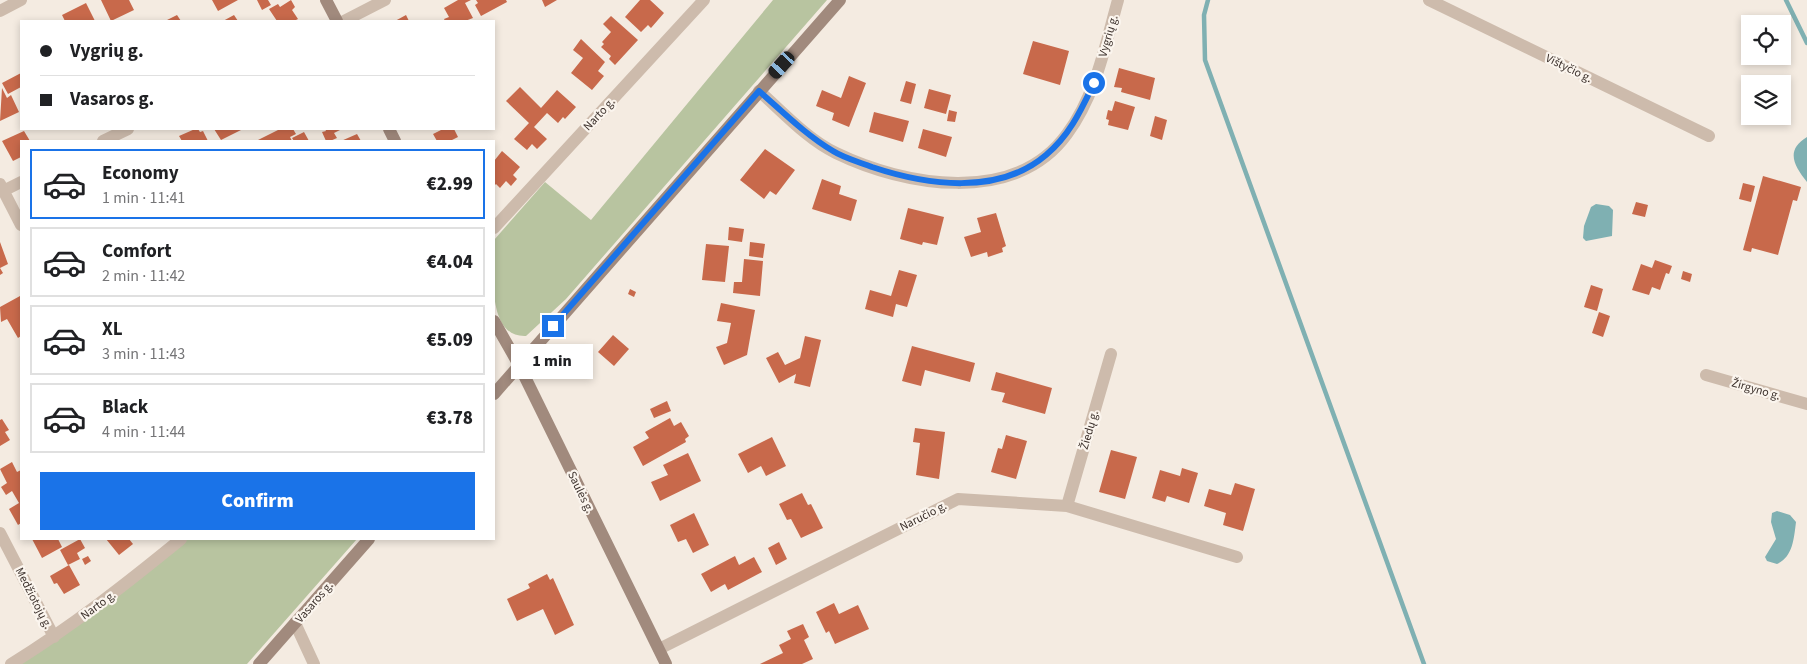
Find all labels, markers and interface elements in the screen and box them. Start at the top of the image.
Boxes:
street label: Vygrių g. [1094,13,1123,59]
map controls [1741,15,1791,125]
button: locate [1741,15,1791,65]
text: Vygrių g. [70,38,144,65]
car [766,49,797,81]
street label: Vištyčio g. [1543,50,1595,87]
route start [1083,72,1105,94]
button: layers [1741,75,1791,125]
text: Vasaros g. [70,86,154,113]
street label: Narto g. [580,94,619,135]
text: Economy [102,160,179,187]
icon: car [42,162,87,207]
text: €2.99 [427,171,473,198]
text: 1 min · 11:41 [102,187,185,209]
text: Comfort [102,238,172,265]
icon: car [42,240,87,285]
text: €4.04 [427,249,473,276]
text: 2 min · 11:42 [102,265,185,287]
route end [542,315,564,337]
text: XL [102,316,123,343]
icon: car [42,318,87,363]
text: €5.09 [427,327,473,354]
text: 3 min · 11:43 [102,343,185,365]
callout: 1 min [512,344,594,378]
text: 1 min [532,350,572,372]
street label: Žirgyno g. [1730,374,1782,405]
text: Black [102,394,148,421]
icon: car [42,396,87,441]
text: €3.78 [427,405,473,432]
street label: Žiedų g. [1076,409,1103,452]
text: 4 min · 11:44 [102,421,185,443]
street label: Saulės g. [563,469,598,516]
button: Confirm [40,472,475,530]
street label: Naručio g. [897,497,950,536]
street label: Medžiotojų g. [11,565,56,632]
street label: Vasaros g. [292,578,337,627]
street label: Narto g. [77,587,119,624]

